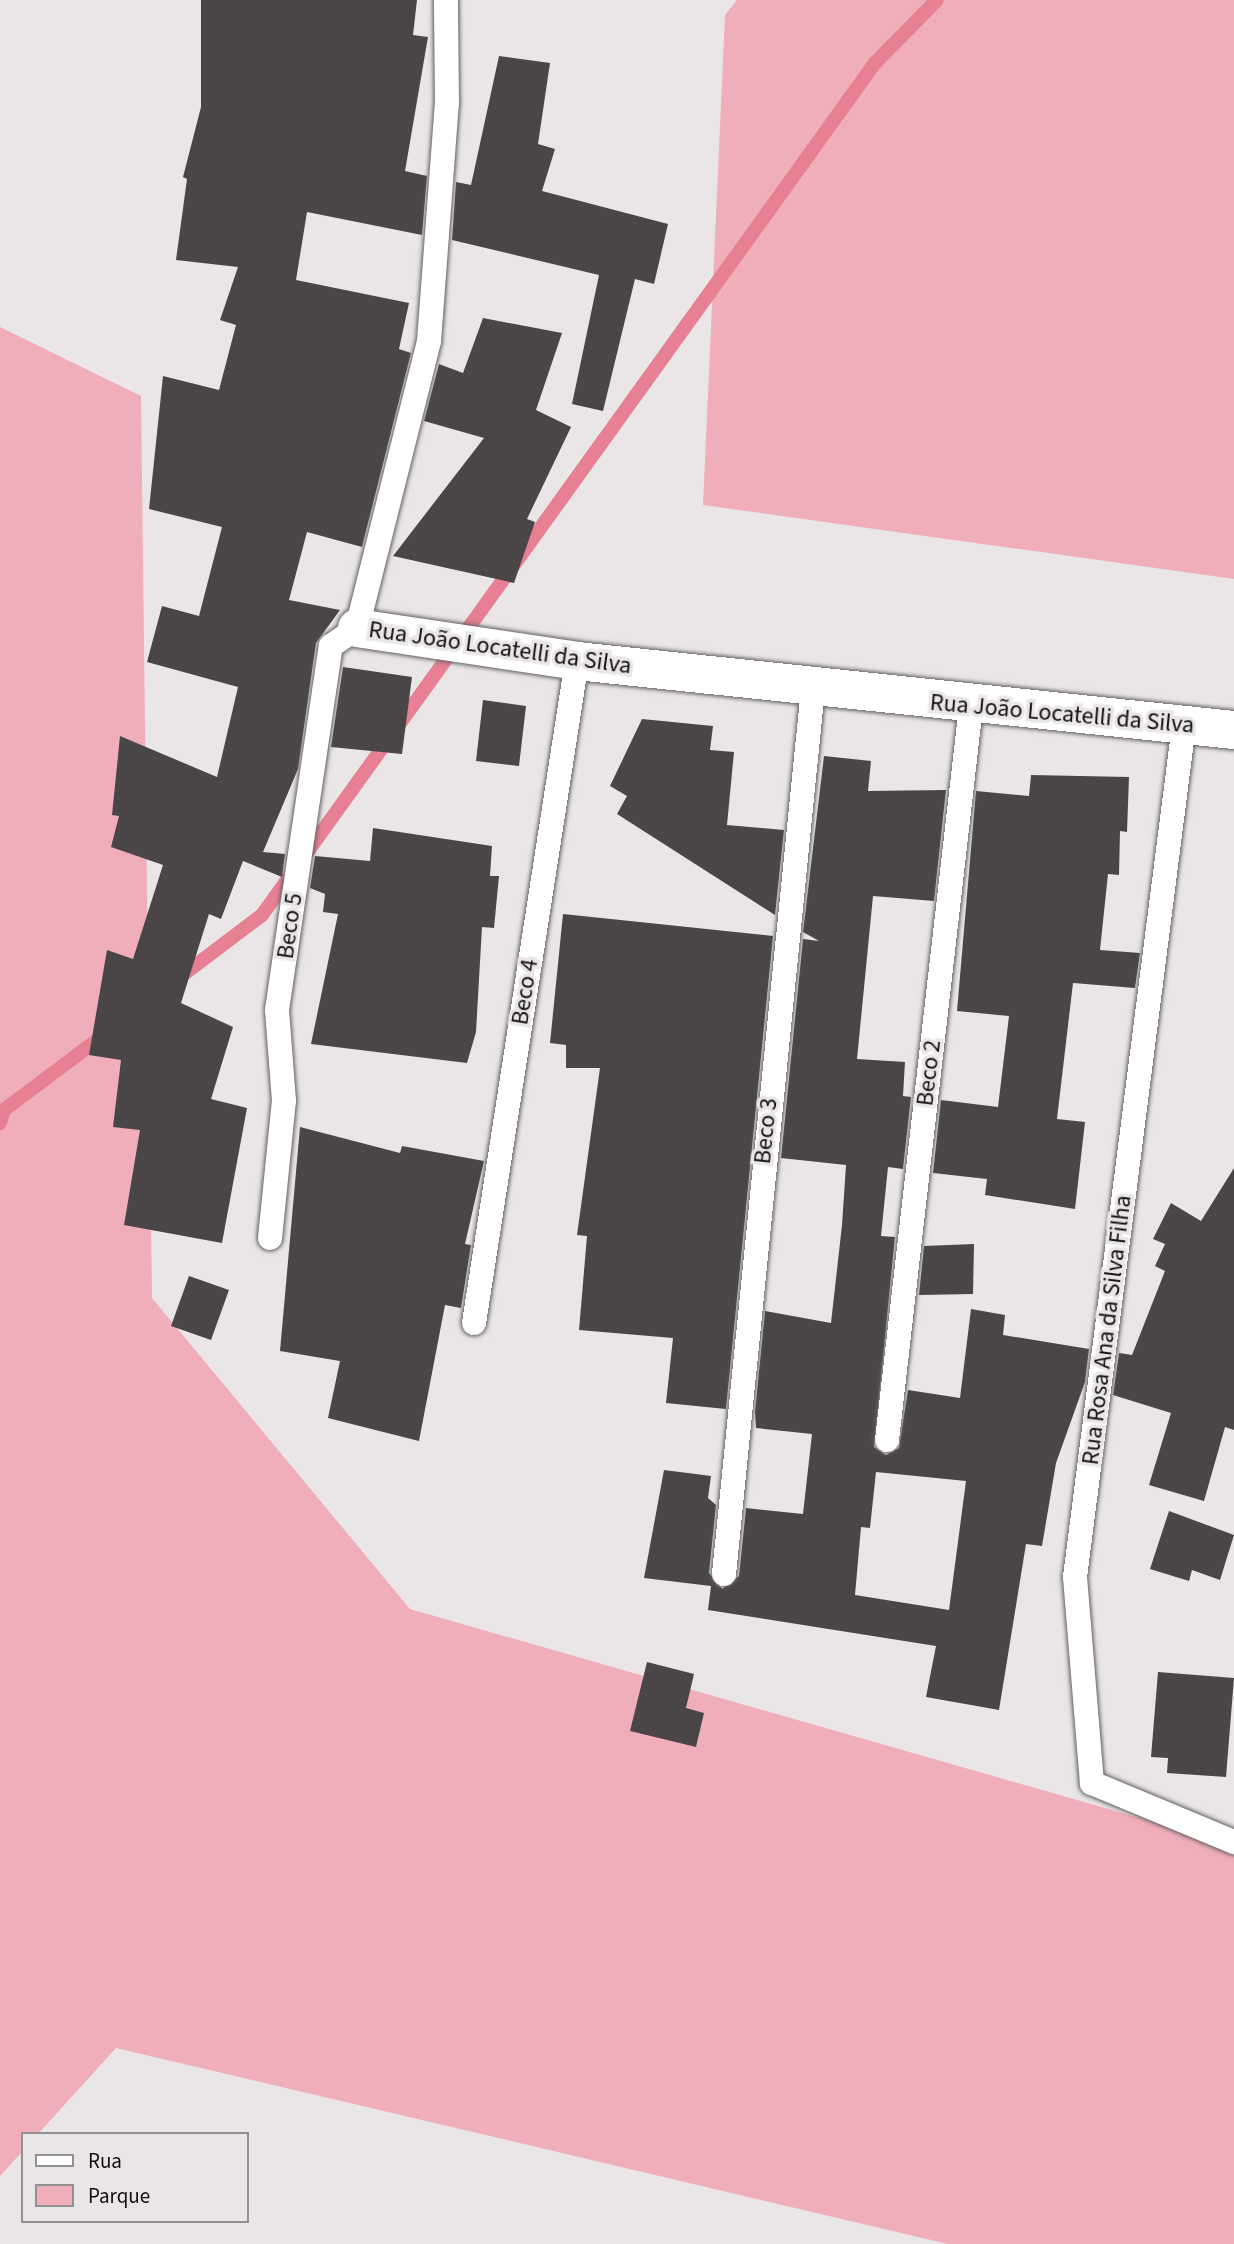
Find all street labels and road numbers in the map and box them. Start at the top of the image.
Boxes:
street label: Rua João Locatelli da Silva [367,615,633,681]
street label: Rua João Locatelli da Silva [929,688,1195,740]
street label: Beco 5 [271,891,309,961]
street label: Beco 4 [506,957,544,1027]
street label: Beco 2 [911,1038,947,1108]
street label: Beco 3 [748,1097,784,1165]
street label: Rua Rosa Ana da Silva Filha [1076,1193,1138,1467]

